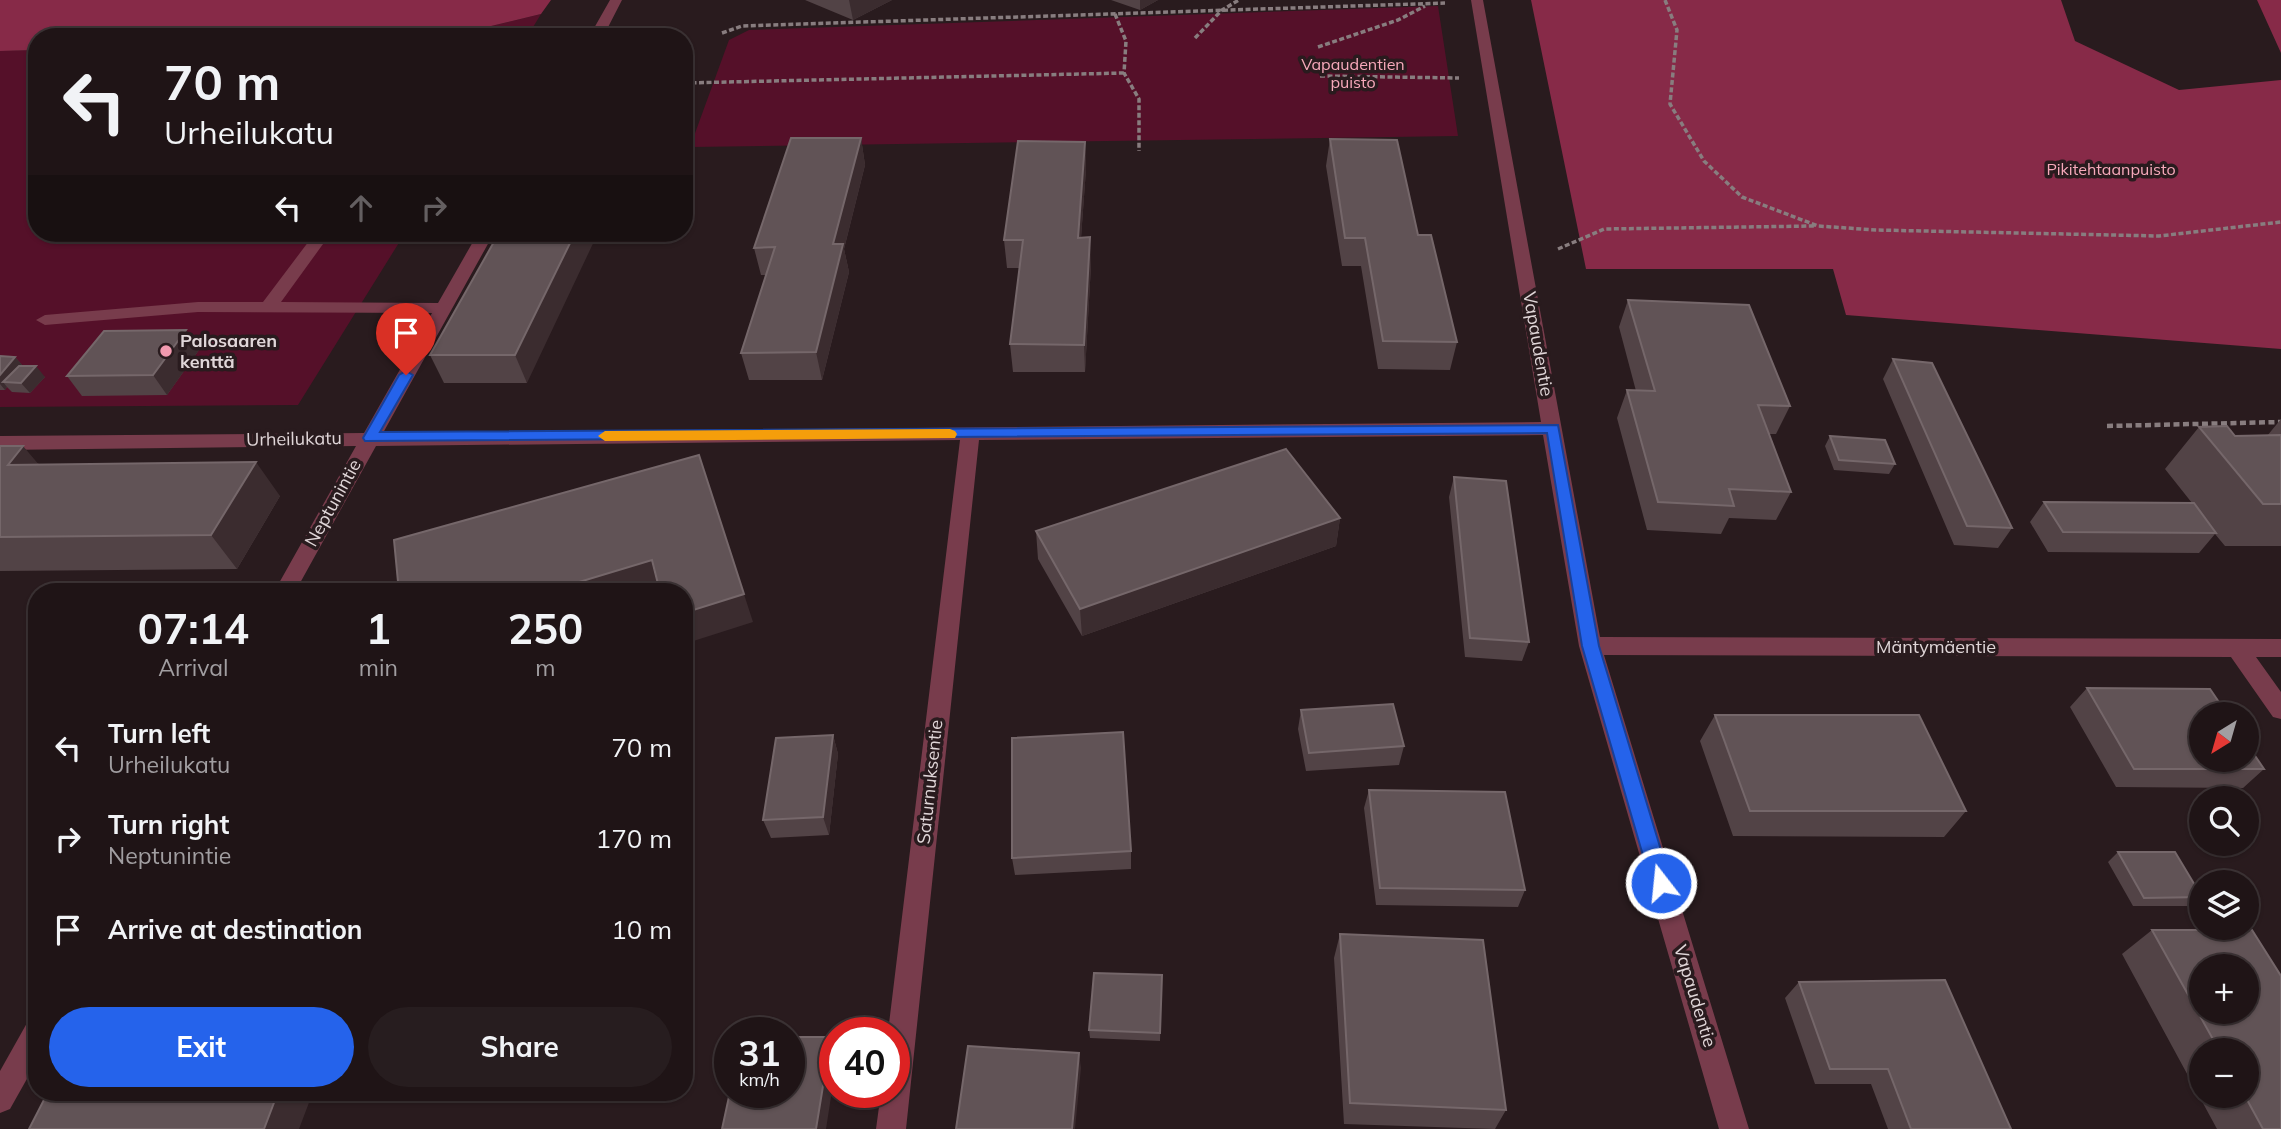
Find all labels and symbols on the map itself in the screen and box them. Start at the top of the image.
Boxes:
park label: Vapaudentien puisto [1301,54,1405,92]
park label: Pikitehtaanpuisto [2046,159,2176,179]
street label: Vapaudentie [1518,290,1559,398]
pin [376,303,436,375]
place label: Palosaaren kenttä [180,329,277,373]
marker: Palosaaren kenttä [158,343,174,359]
street label: Urheilukatu [246,426,342,451]
street label: Neptunintie [299,455,366,550]
street label: Mäntymäentie [1876,635,1996,658]
north arrow [2189,702,2259,772]
street label: Saturnuksentie [912,719,947,845]
position arrow [1624,846,1698,920]
street label: Vapaudentie [1669,942,1722,1050]
speed limit sign: 40 [819,1017,910,1108]

